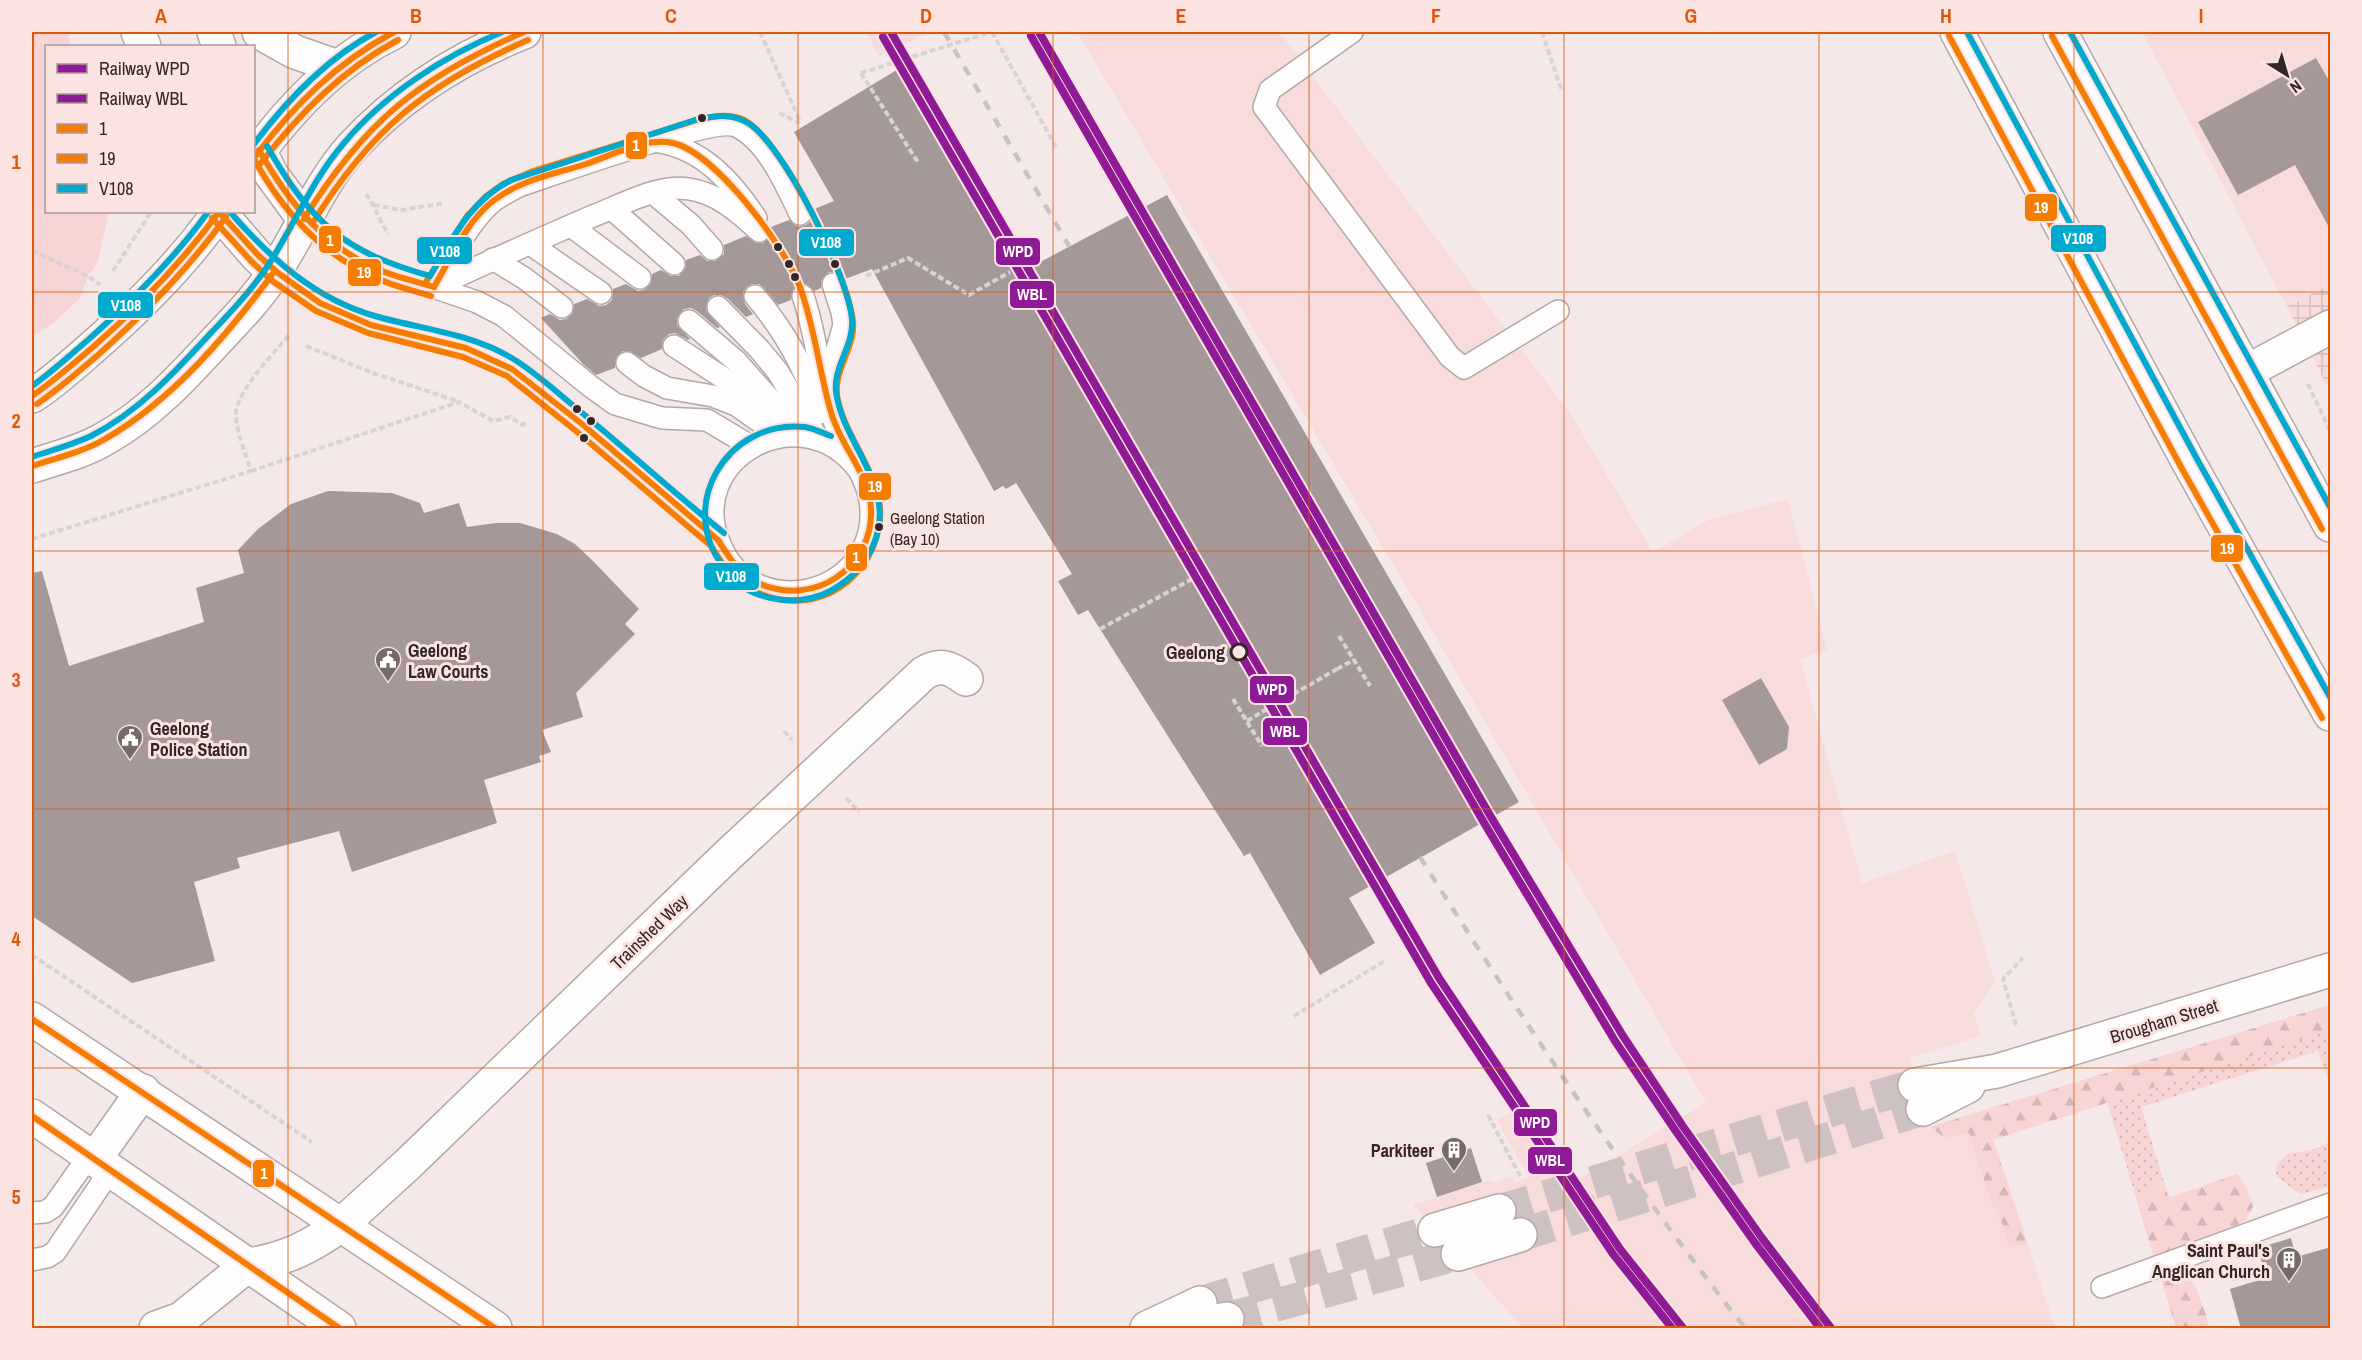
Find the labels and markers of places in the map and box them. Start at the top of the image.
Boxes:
unlabelled marker [696,112,708,124]
unlabelled marker [772,241,784,253]
unlabelled marker [783,258,795,270]
unlabelled marker [829,258,841,270]
unlabelled marker [789,271,801,283]
unlabelled marker [571,403,583,415]
unlabelled marker [585,415,597,427]
unlabelled marker [578,432,590,444]
place label: Geelong Station (Bay 10) [890,507,985,550]
marker: Geelong Station (Bay 10) [873,521,885,533]
place label: Geelong Law Courts [408,638,488,684]
place label: Geelong [1166,640,1225,665]
marker: Geelong [1230,643,1248,661]
public building icon: Geelong Law Courts [373,645,403,683]
place label: Geelong Police Station [150,716,248,762]
public building icon: Geelong Police Station [115,723,145,761]
building icon: Parkiteer [1439,1135,1469,1173]
place label: Parkiteer [1371,1138,1434,1163]
place label: Saint Paul's Anglican Church [2152,1238,2270,1284]
building icon: Saint Paul's Anglican Church [2274,1245,2304,1283]

